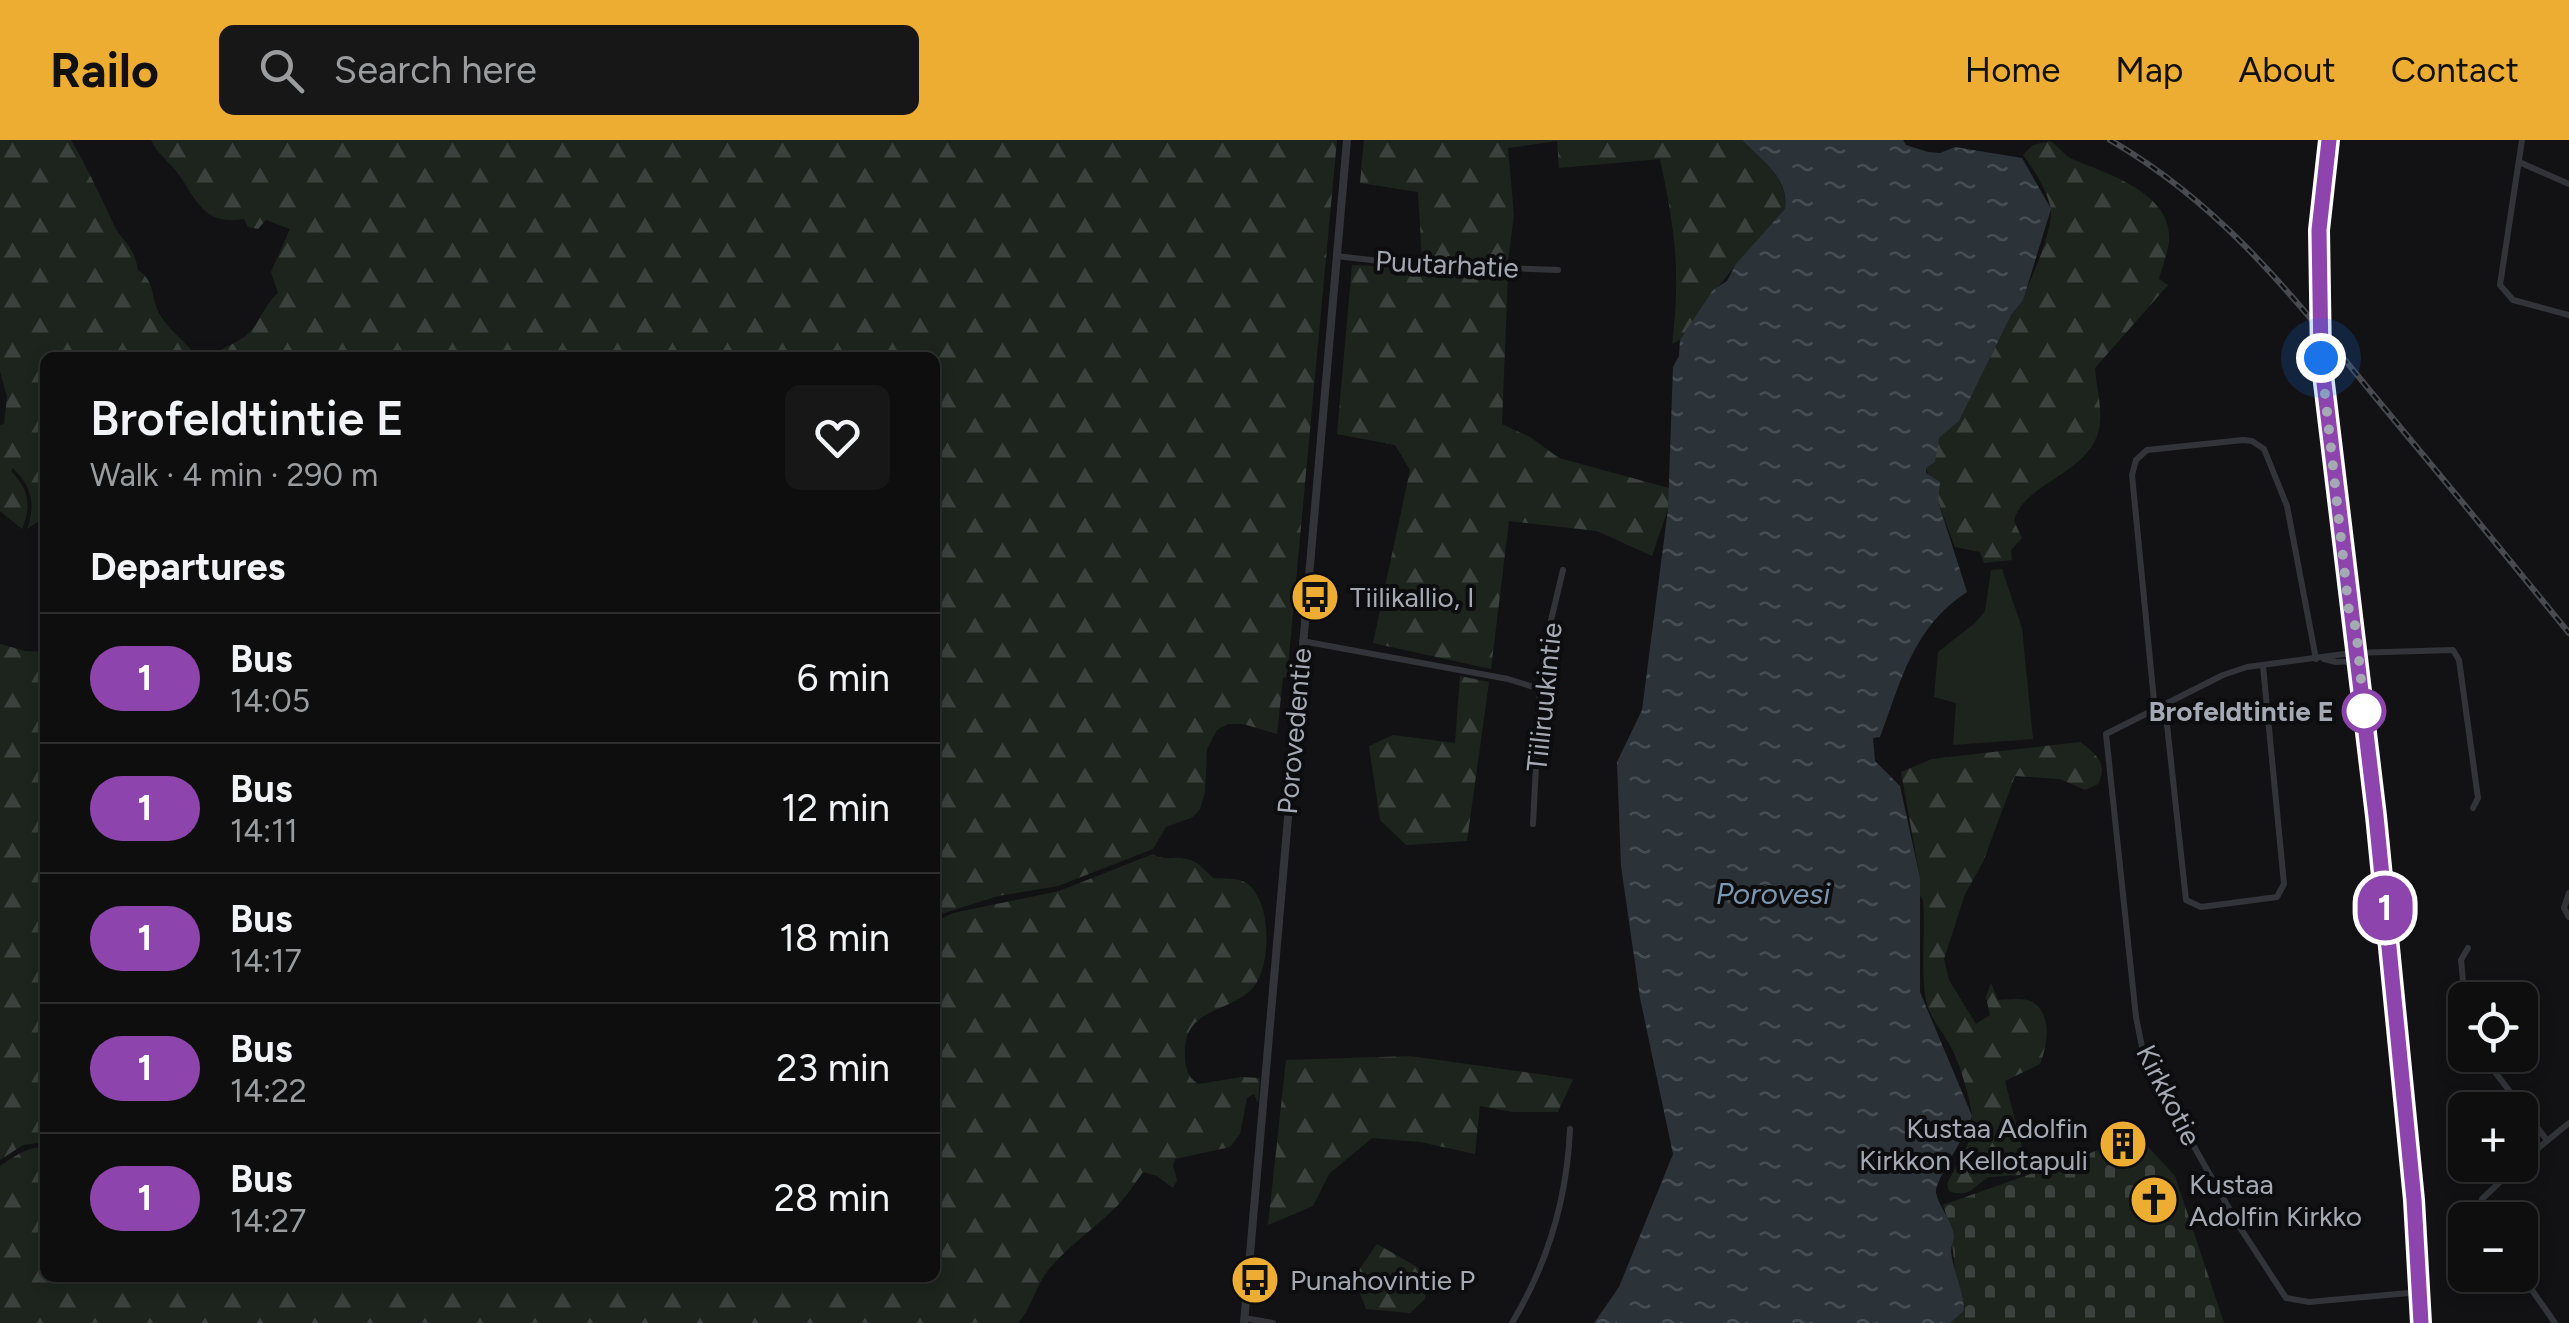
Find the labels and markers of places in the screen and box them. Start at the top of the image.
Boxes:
bus stop icon: Tiilikallio, I [1289,571,1341,623]
place label: Tiilikallio, I [1350,580,1475,614]
marker: Brofeldtintie E [2343,690,2385,732]
place label: Brofeldtintie E [2148,694,2334,728]
place label: Kustaa Adolfin Kirkkon Kellotapuli [1859,1111,2088,1177]
building icon: Kustaa Adolfin Kirkkon Kellotapuli [2097,1118,2149,1170]
place label: Kustaa Adolfin Kirkko [2189,1167,2362,1233]
church icon: Kustaa Adolfin Kirkko [2128,1174,2180,1226]
bus stop icon: Punahovintie P [1229,1254,1281,1306]
place label: Punahovintie P [1290,1263,1475,1297]

